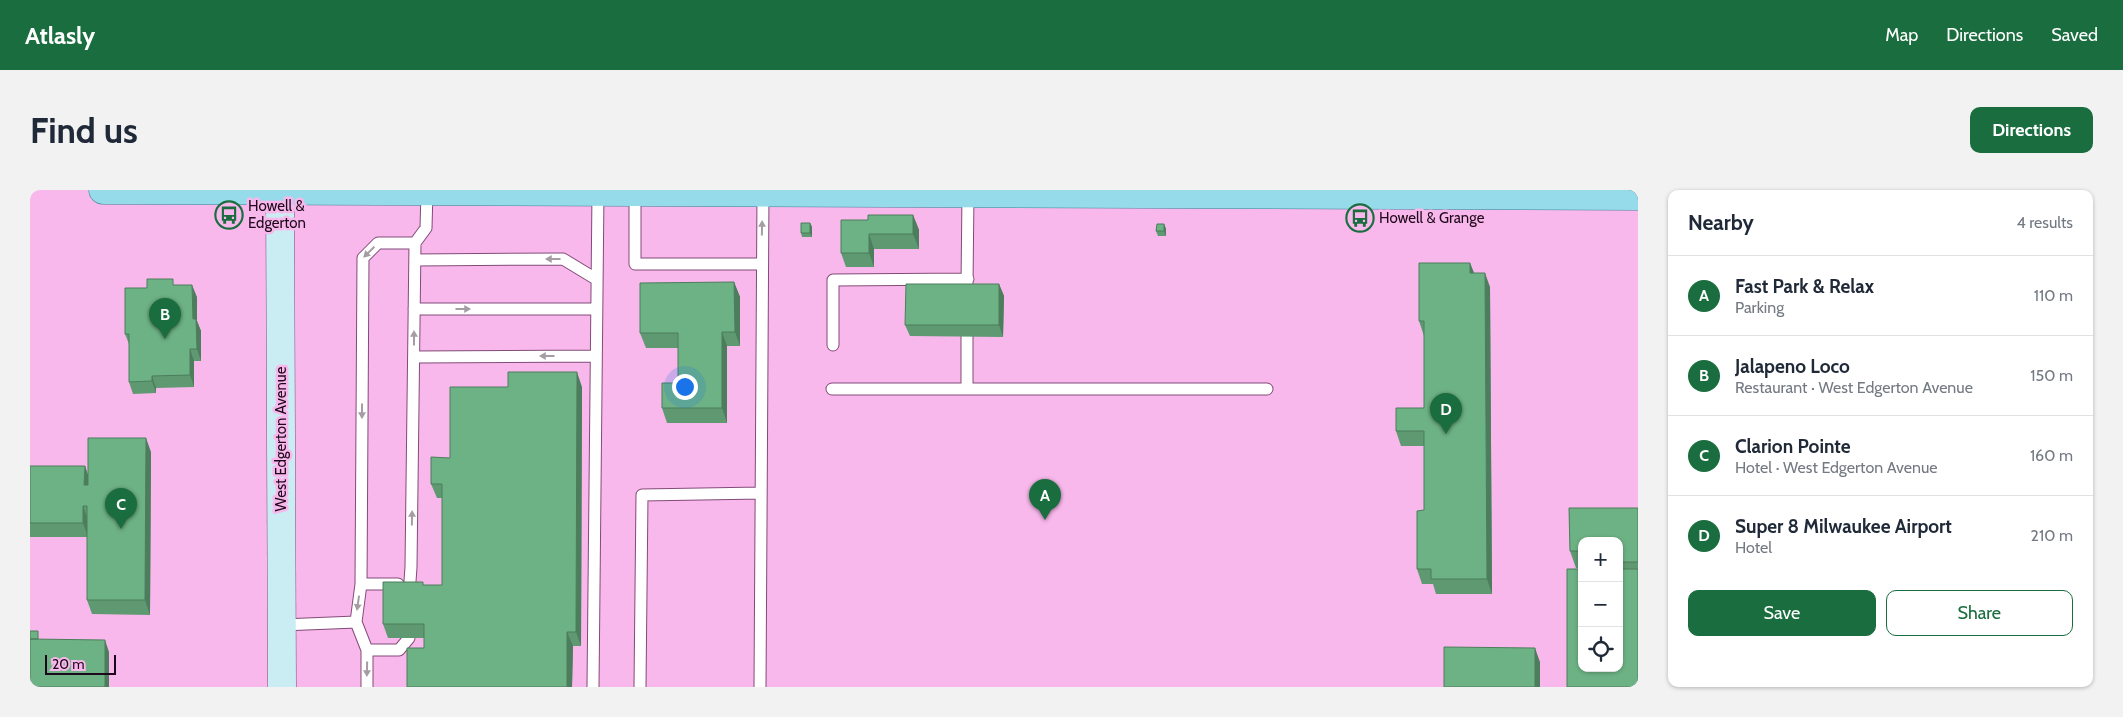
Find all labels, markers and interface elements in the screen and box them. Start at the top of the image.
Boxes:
text: Atlasly [25,21,95,50]
text: Map [1885,24,1918,46]
text: Directions [1946,24,2023,46]
text: Saved [2051,24,2098,46]
button: Directions [1970,107,2093,153]
text: Find us [30,109,138,152]
place label: Howell & Edgerton [248,197,306,232]
bus stop icon: Howell & Edgerton [214,200,244,230]
bus stop icon: Howell & Grange [1345,203,1375,233]
place label: Howell & Grange [1379,209,1485,227]
text: Nearby [1688,210,1754,235]
text: 4 results [2016,213,2073,232]
one-way arrow [759,220,767,236]
one-way arrow [364,245,376,257]
one-way arrow [545,255,561,263]
text: Fast Park & Relax [1735,275,1874,298]
text: A [1699,286,1709,305]
text: 110 m [2034,286,2073,305]
pin: B [149,298,181,339]
text: Parking [1735,298,1784,317]
one-way arrow [455,305,471,313]
one-way arrow [410,330,418,346]
one-way arrow [538,352,554,360]
text: Jalapeno Loco [1735,355,1850,378]
street label: West Edgerton Avenue [272,366,290,511]
text: B [1699,366,1709,385]
text: 150 m [2030,366,2073,385]
your location [672,374,698,400]
text: Restaurant · West Edgerton Avenue [1735,378,1973,397]
pin: D [1430,393,1462,434]
one-way arrow [358,403,366,419]
text: Clarion Pointe [1735,435,1851,458]
text: C [1699,446,1709,465]
text: 160 m [2030,446,2073,465]
text: Hotel · West Edgerton Avenue [1735,458,1938,477]
pin: A [1029,479,1061,520]
pin: C [105,488,137,529]
one-way arrow [408,510,416,526]
text: Super 8 Milwaukee Airport [1735,515,1952,538]
text: D [1698,526,1710,545]
text: 210 m [2031,526,2073,545]
map controls [1578,537,1623,672]
button: + [1578,537,1623,582]
text: Hotel [1735,538,1772,557]
button: − [1578,582,1623,627]
button: Save [1688,590,1876,636]
button: Share [1886,590,2073,636]
one-way arrow [354,596,362,612]
button: locate [1578,627,1623,672]
scale bar [45,652,116,675]
text: 20 m [52,655,85,673]
one-way arrow [363,661,371,677]

